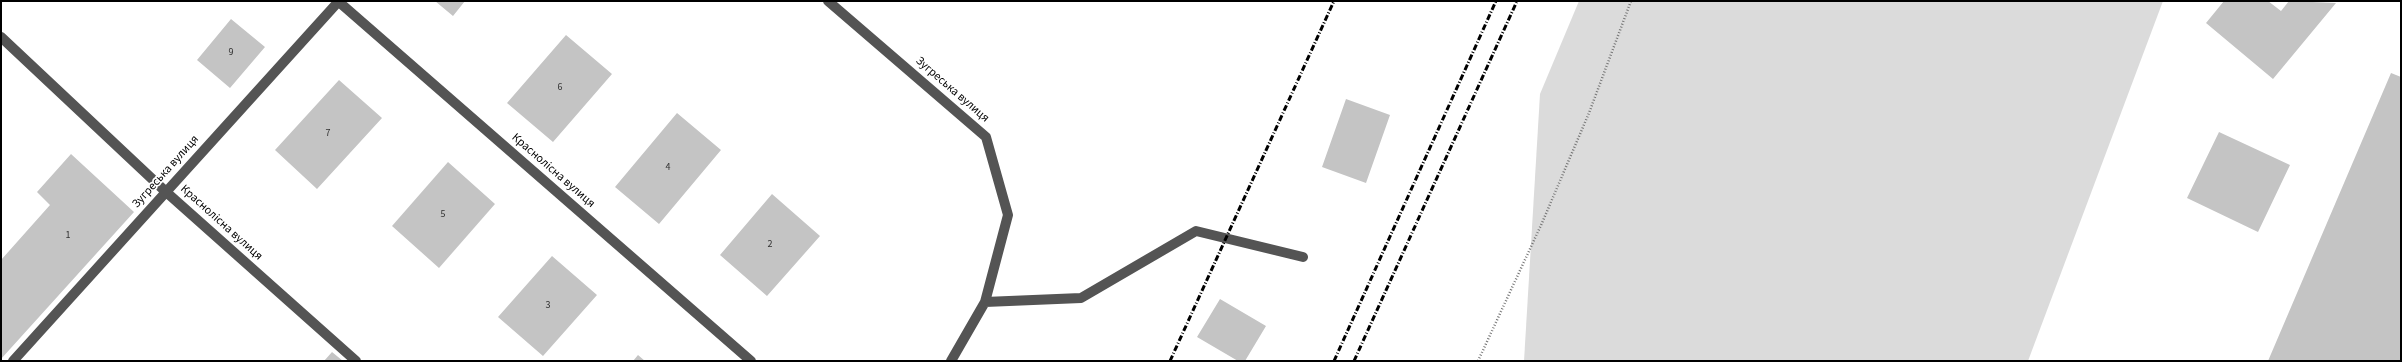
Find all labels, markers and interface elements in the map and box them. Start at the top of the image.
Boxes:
house number: 9 [229,47,233,59]
street label: Зугреська вулиця [912,54,992,126]
house number: 6 [558,82,562,94]
house number: 7 [326,128,330,140]
street label: Краснолісна вулиця [508,131,598,211]
street label: Зугреська вулиця [130,133,202,211]
house number: 4 [666,162,670,174]
street label: Краснолісна вулиця [177,182,265,264]
house number: 5 [441,209,445,221]
house number: 1 [66,230,70,242]
house number: 2 [768,239,772,251]
house number: 3 [546,300,550,312]

